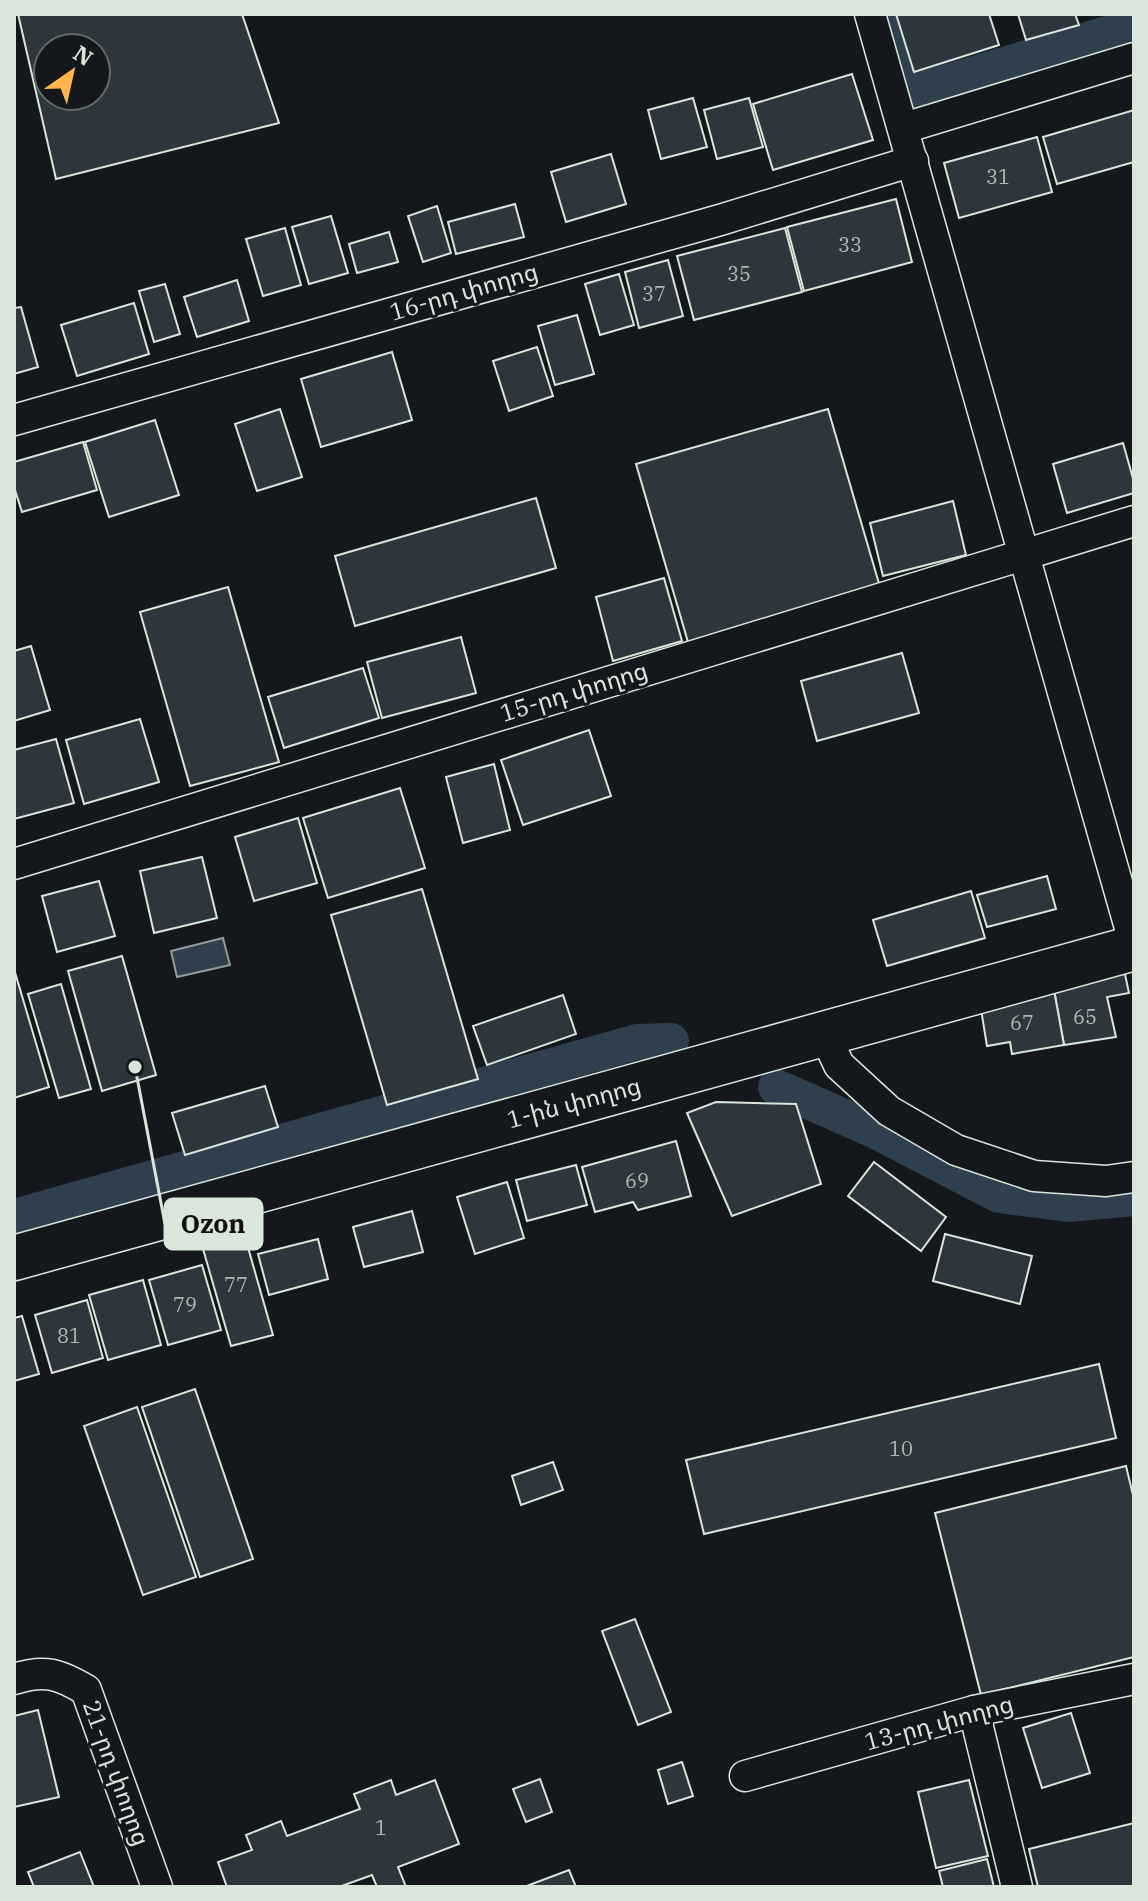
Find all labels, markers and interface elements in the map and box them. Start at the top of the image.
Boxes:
north arrow [32,32,112,112]
text: N [68,38,99,72]
house number: 31 [986,163,1010,190]
house number: 33 [838,231,862,258]
street label: 16-րդ փողոց [386,255,542,327]
house number: 35 [727,260,751,287]
house number: 37 [642,280,666,307]
street label: 15-րդ փողոց [496,653,651,729]
house number: 65 [1073,1003,1097,1030]
house number: 67 [1010,1009,1034,1036]
street label: 1-ին փողոց [503,1069,644,1135]
house number: 69 [625,1167,649,1194]
callout: Ozon [165,1199,262,1249]
text: Ozon [180,1206,246,1240]
house number: 77 [224,1271,248,1298]
house number: 79 [173,1291,197,1318]
house number: 81 [57,1322,81,1349]
house number: 10 [889,1435,913,1462]
street label: 13-րդ փողոց [861,1687,1017,1757]
street label: 21-րդ փողոց [76,1695,158,1850]
house number: 1 [375,1814,387,1841]

